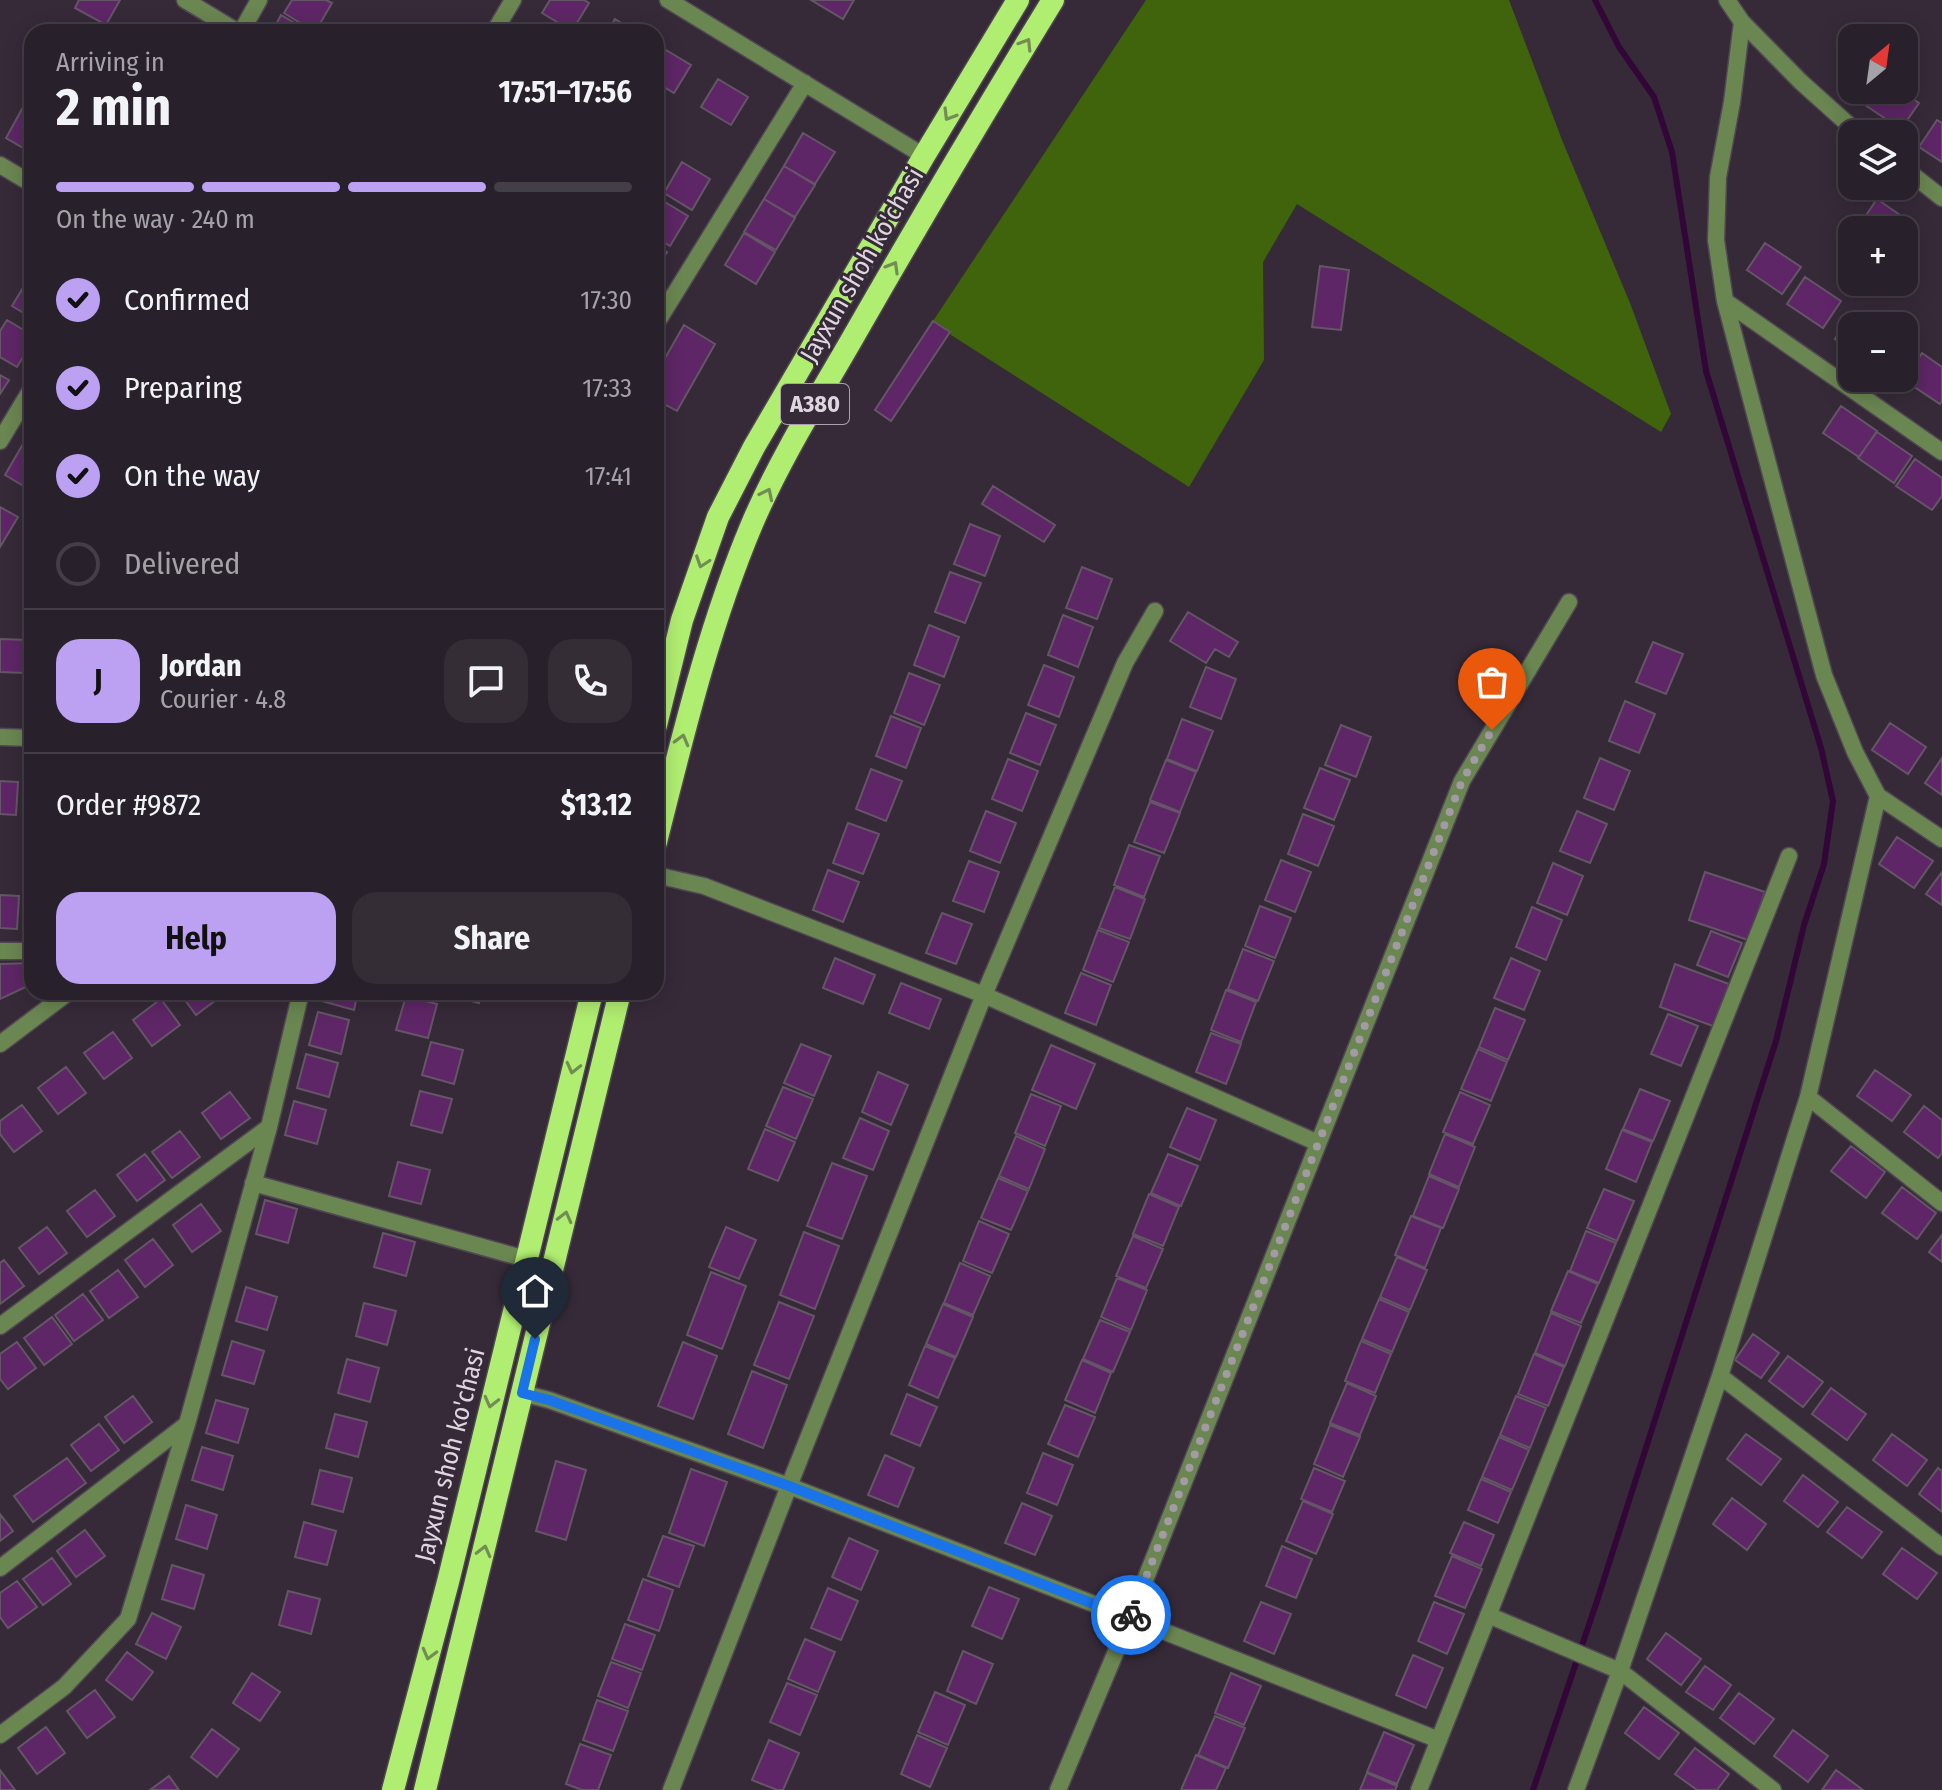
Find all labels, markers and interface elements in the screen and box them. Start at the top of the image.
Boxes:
north arrow [1838,24,1918,104]
map controls [1838,24,1918,392]
one-way arrow [1017,38,1032,53]
text: Arriving in [56,47,165,78]
text: 17:51–17:56 [498,74,632,110]
text: 2 min [56,76,171,139]
one-way arrow [943,106,959,121]
button: layers [1838,120,1918,200]
street label: Jayxun shoh ko'chasi [794,162,930,368]
text: On the way · 240 m [56,204,255,235]
button: + [1838,216,1918,296]
one-way arrow [883,261,899,276]
icon: check [56,278,100,322]
text: Confirmed [124,282,250,318]
text: 17:30 [580,285,632,316]
button: − [1838,312,1918,392]
icon: check [56,366,100,410]
text: Preparing [124,370,242,406]
text: 17:33 [582,373,632,404]
road number: A380 [781,384,849,424]
icon: check [56,454,100,498]
text: On the way [124,458,260,494]
text: 17:41 [585,461,632,492]
one-way arrow [757,488,773,503]
text: Delivered [124,546,240,582]
one-way arrow [696,555,712,569]
button: chat [444,639,528,723]
button: phone [548,639,632,723]
text: Jordan [160,648,242,684]
pin [1458,648,1526,730]
icon: bag [1470,660,1514,704]
text: J [94,663,102,699]
text: Courier · 4.8 [160,684,286,715]
one-way arrow [673,733,689,747]
text: Order #9872 [56,787,201,823]
text: $13.12 [561,787,632,823]
button: Help [56,892,336,984]
button: Share [352,892,632,984]
one-way arrow [566,1060,583,1074]
one-way arrow [555,1210,572,1224]
pin [501,1257,569,1339]
icon: home [513,1269,557,1313]
street label: Jayxun shoh ko'chasi [408,1345,492,1565]
one-way arrow [484,1394,501,1408]
one-way arrow [474,1545,491,1559]
courier [1091,1575,1171,1655]
icon: bike [1109,1593,1153,1637]
one-way arrow [421,1647,438,1661]

